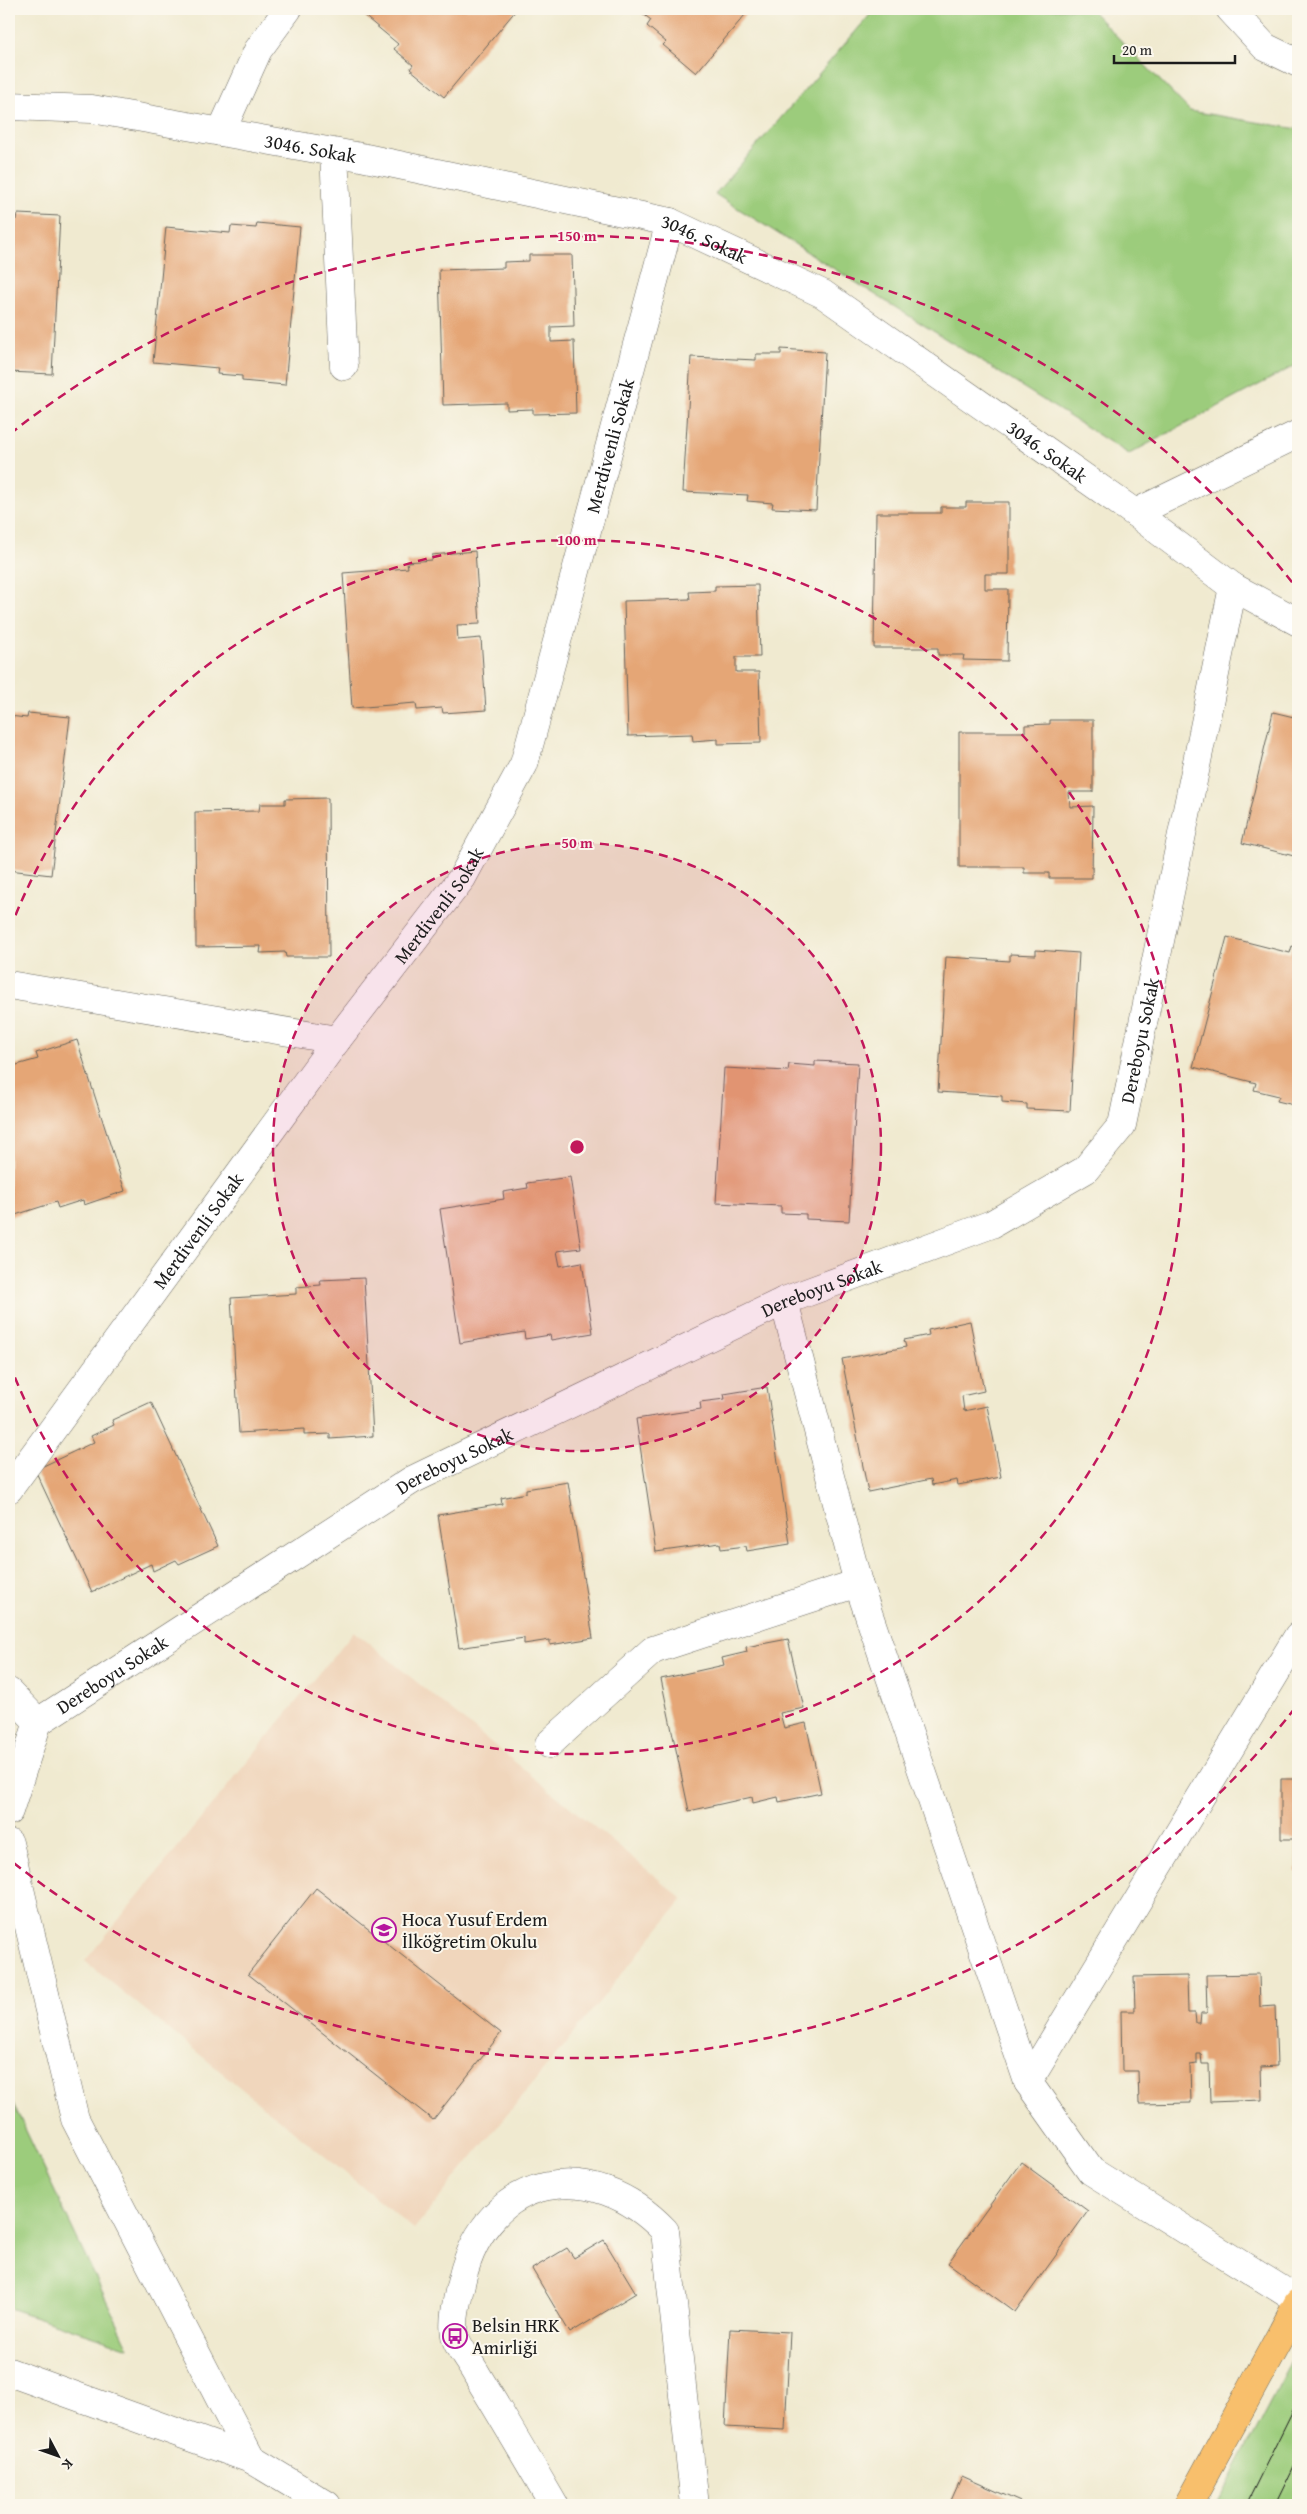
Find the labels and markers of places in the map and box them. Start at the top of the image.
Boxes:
centre of rings [568,1138,586,1156]
place label: Hoca Yusuf Erdem İlköğretim Okulu [402,1905,548,1955]
school or university icon: Hoca Yusuf Erdem İlköğretim Okulu [371,1917,397,1943]
place label: Belsin HRK Amirliği [472,2311,560,2361]
bus stop icon: Belsin HRK Amirliği [442,2323,468,2349]

